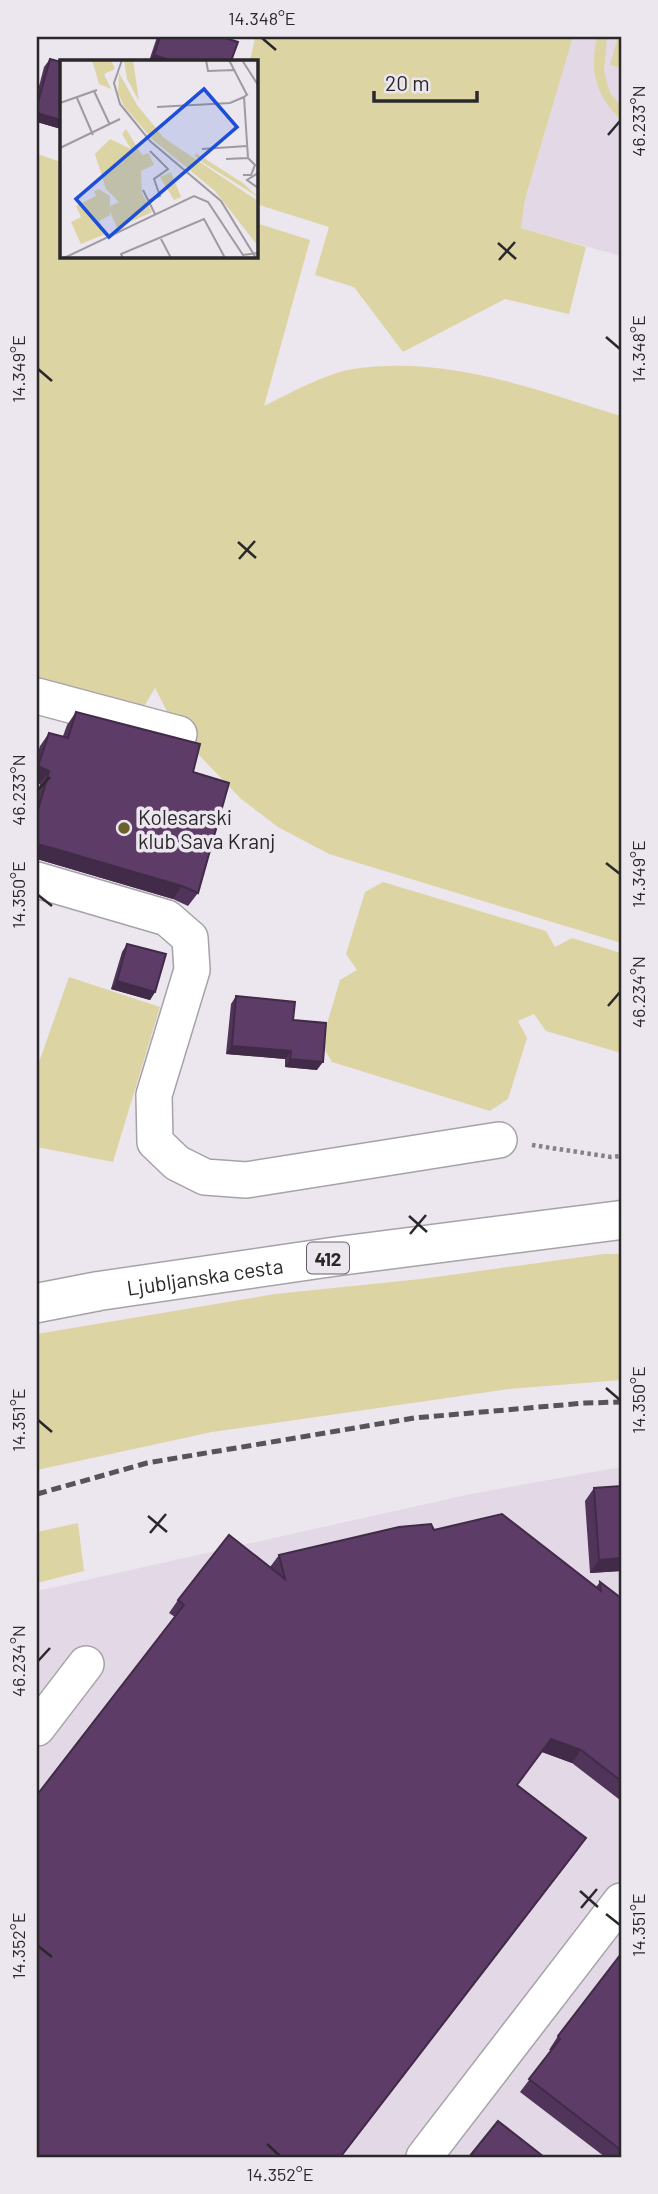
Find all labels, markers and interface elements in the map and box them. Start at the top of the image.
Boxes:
text: 14.348°E [228,7,296,29]
inset map [60,60,257,257]
scale bar [374,60,478,104]
text: 20 m [385,70,430,95]
text: 46.233°N [627,85,649,157]
text: 14.348°E [627,315,649,383]
text: 14.349°E [7,335,29,403]
text: 46.233°N [7,754,29,826]
place label: Kolesarski klub Sava Kranj [138,804,275,853]
marker: Kolesarski klub Sava Kranj [116,820,132,836]
text: 14.349°E [627,840,649,908]
text: 14.350°E [7,861,29,929]
text: 46.234°N [627,956,649,1028]
road number: 412 [307,1242,349,1274]
street label: Ljubljanska cesta [125,1252,285,1299]
text: 14.350°E [627,1366,649,1434]
text: 14.351°E [7,1388,29,1452]
text: 46.234°N [7,1625,29,1697]
text: 14.351°E [627,1893,649,1957]
text: 14.352°E [7,1912,29,1980]
text: 14.352°E [246,2163,314,2185]

